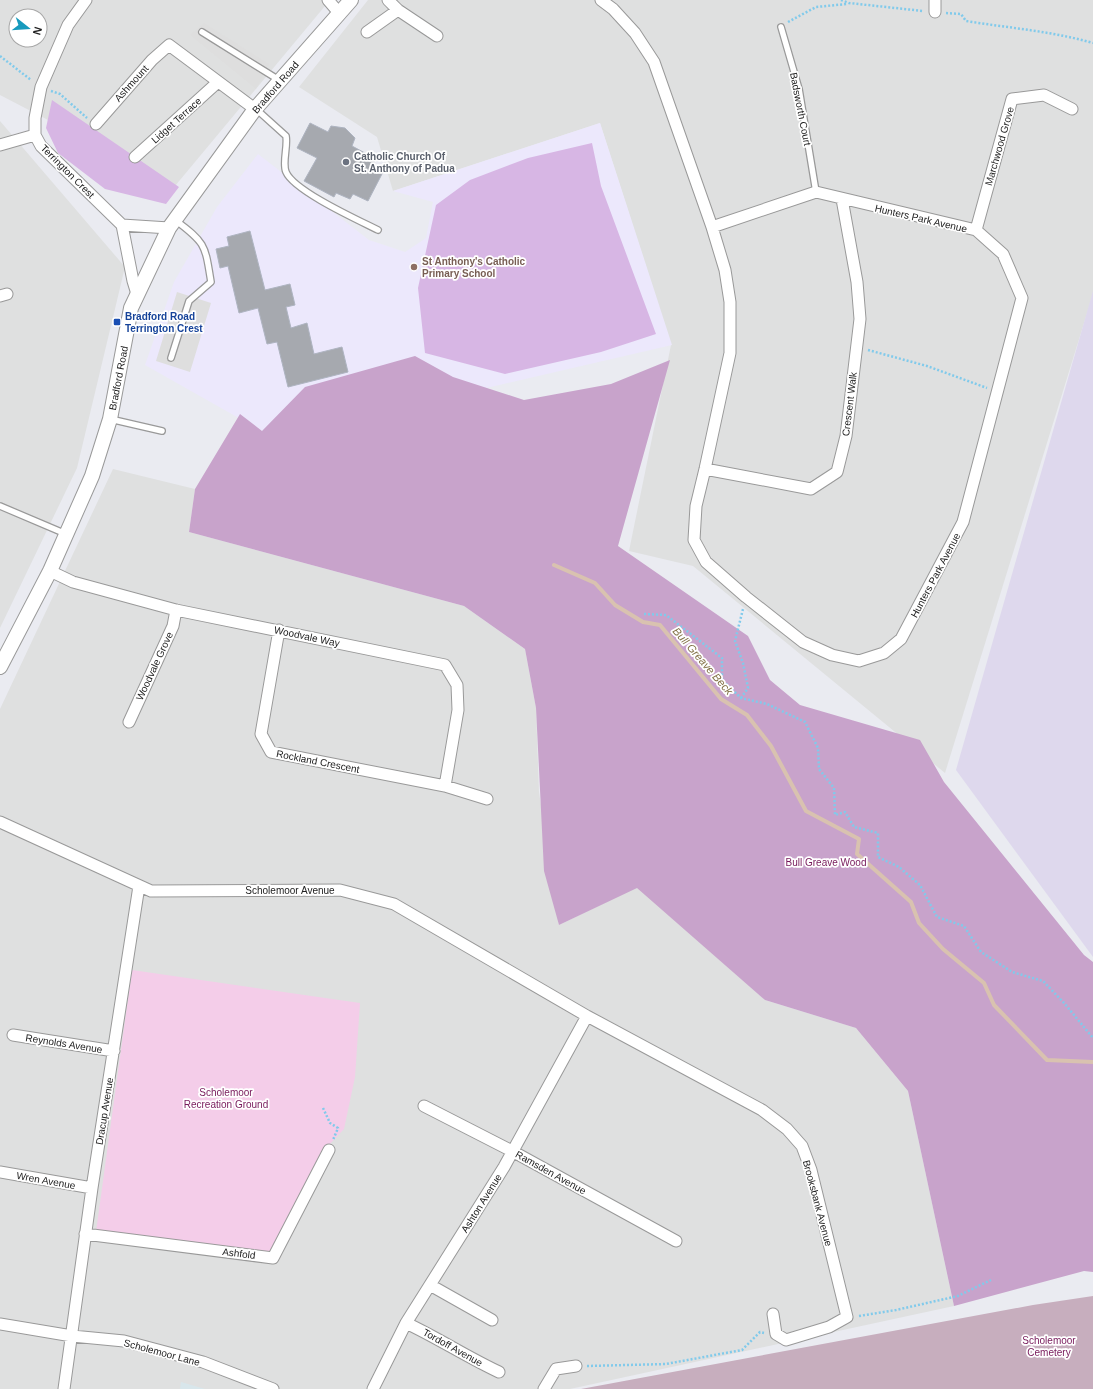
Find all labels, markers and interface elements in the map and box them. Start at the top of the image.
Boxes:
north arrow [8,8,48,48]
text: N [31,25,44,37]
street label: Bradford Road [250,59,301,115]
street label: Ashmount [112,63,151,104]
street label: Badsworth Court [788,71,813,147]
street label: Lidget Terrace [149,95,204,146]
street label: Marchwood Grove [983,105,1016,187]
street label: Terrington Crest [39,142,97,201]
place label: Catholic Church Of St. Anthony of Padua [354,151,455,174]
marker: Catholic Church Of St. Anthony of Padua [341,157,351,167]
street label: Hunters Park Avenue [874,203,968,235]
place label: St Anthony's Catholic Primary School [422,256,526,279]
marker: St Anthony's Catholic Primary School [409,262,419,272]
place label: Bradford Road Terrington Crest [125,311,203,334]
marker: Bradford Road Terrington Crest [112,317,122,327]
street label: Bradford Road [107,345,130,411]
street label: Crescent Walk [840,370,859,437]
street label: Hunters Park Avenue [908,531,963,619]
street label: Woodvale Way [273,624,341,649]
water label: Bull Greave Beck [671,625,736,697]
street label: Woodvale Grove [134,630,175,702]
street label: Rockland Crescent [275,748,361,775]
park label: Bull Greave Wood [786,857,866,868]
street label: Scholemoor Avenue [245,885,335,896]
street label: Reynolds Avenue [25,1032,104,1055]
street label: Dracup Avenue [94,1076,115,1146]
park label: Scholemoor Recreation Ground [184,1087,268,1110]
street label: Ramsden Avenue [514,1149,588,1197]
street label: Brooksbank Avenue [801,1159,834,1248]
street label: Wren Avenue [16,1170,77,1191]
street label: Ashton Avenue [459,1172,504,1235]
street label: Ashfold [222,1246,256,1261]
street label: Tordoff Avenue [421,1327,485,1369]
park label: Scholemoor Cemetery [1022,1335,1076,1358]
street label: Scholemoor Lane [123,1337,202,1368]

